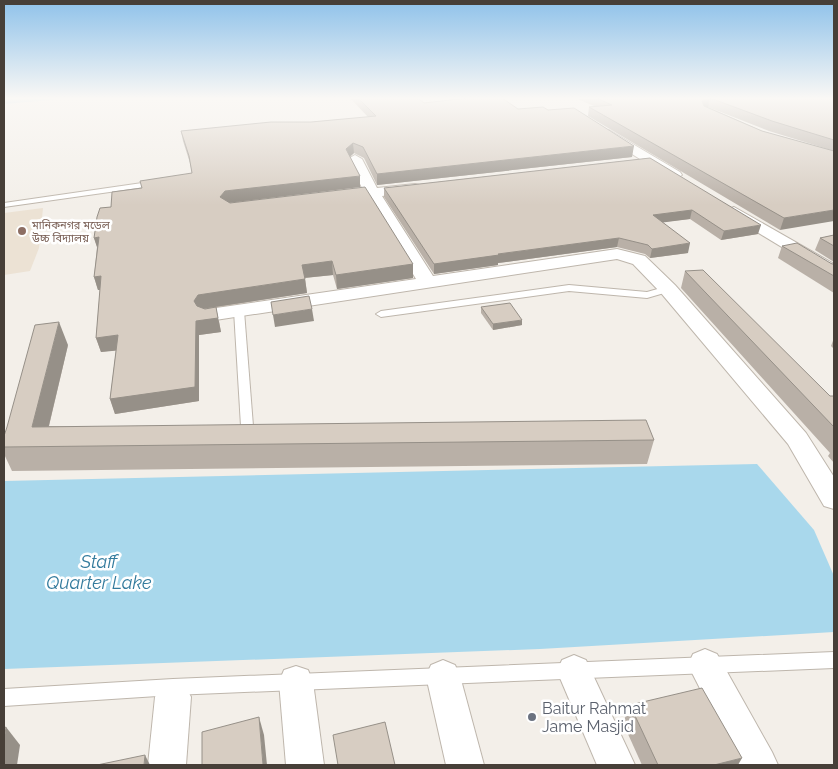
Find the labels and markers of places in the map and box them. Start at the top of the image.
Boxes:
place label: মানিকনগর মডেল উচ্চ বিদ্যালয় [31,219,111,245]
marker: মানিকনগর মডেল উচ্চ বিদ্যালয় [16,225,28,237]
place label: Baitur Rahmat Jame Masjid [542,699,647,736]
marker: Baitur Rahmat Jame Masjid [526,711,538,723]

